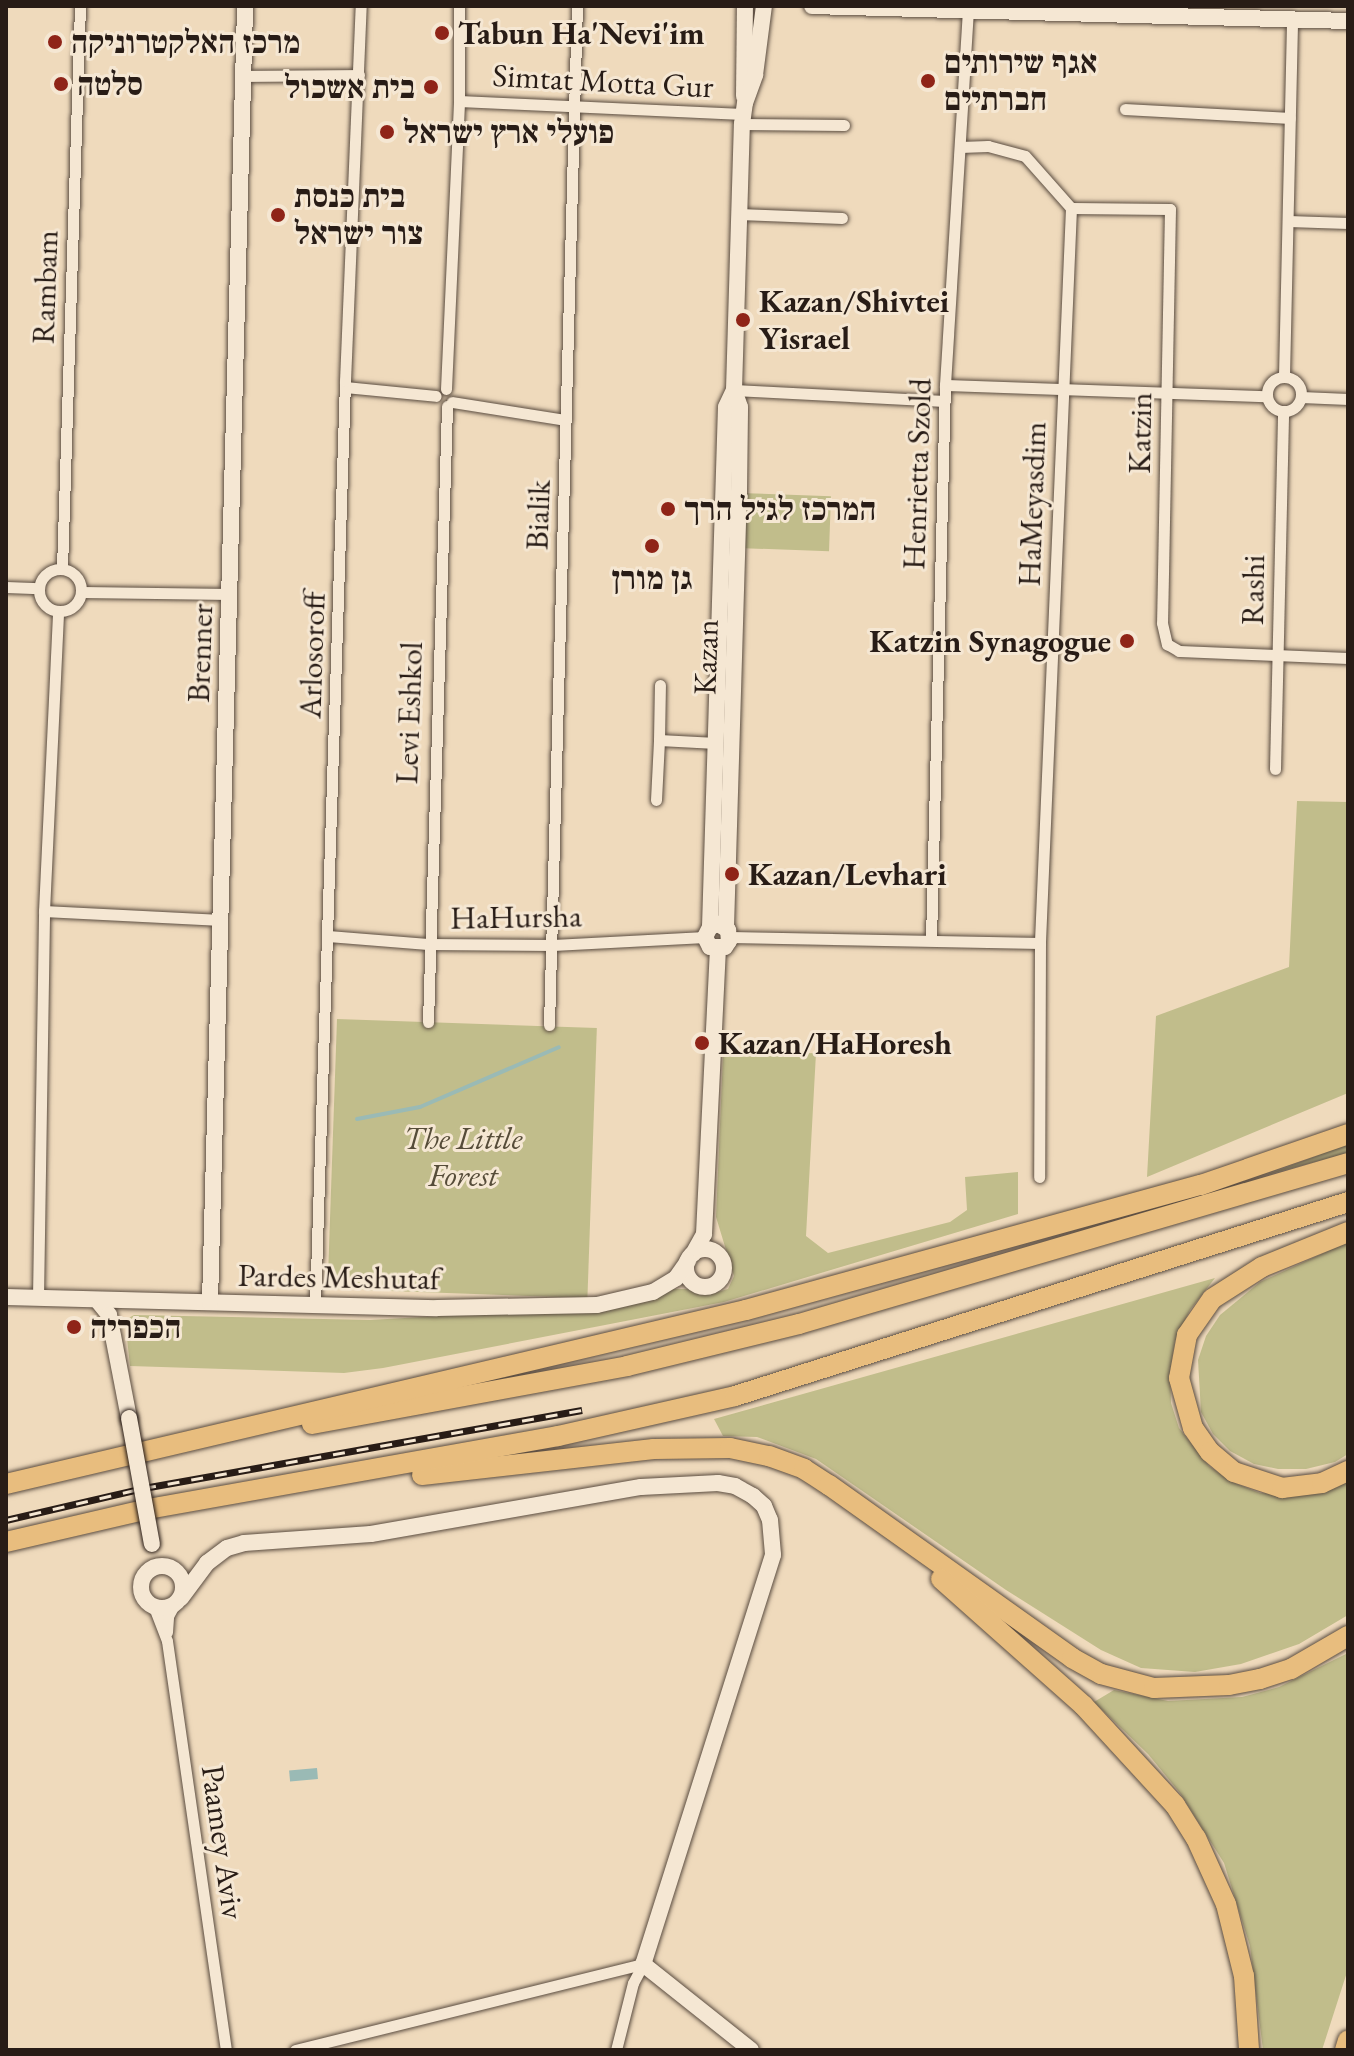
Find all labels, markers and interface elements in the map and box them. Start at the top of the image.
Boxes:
place label: Tabun Ha'Nevi'im [458,14,705,52]
place label: מרכז האלקטרוניקה [71,23,300,61]
marker: Tabun Ha'Nevi'im [433,24,451,42]
marker: מרכז האלקטרוניקה [46,33,64,51]
place label: אגף שירותים חברתיים [944,44,1097,119]
street label: Simtat Motta Gur [492,56,714,106]
place label: סלטה [77,65,143,103]
place label: בית אשכול [284,68,415,106]
marker: אגף שירותים חברתיים [919,72,937,90]
marker: סלטה [52,75,70,93]
marker: בית אשכול [422,78,440,96]
place label: פועלי ארץ ישראל [403,113,614,151]
marker: פועלי ארץ ישראל [378,123,396,141]
place label: בית כנסת צור ישראל [294,178,423,253]
marker: בית כנסת צור ישראל [269,206,287,224]
street label: Rambam [24,229,66,345]
place label: Kazan/Shivtei Yisrael [759,283,949,358]
marker: Kazan/Shivtei Yisrael [734,311,752,329]
street label: Henrietta Szold [894,378,940,570]
street label: Katzin [1120,392,1160,474]
street label: HaMeyasdim [1010,421,1054,587]
street label: Bialik [518,479,558,551]
place label: המרכז לגיל הרך [684,490,876,528]
marker: המרכז לגיל הרך [659,500,677,518]
marker: גן מורן [643,537,661,555]
street label: Rashi [1233,555,1273,625]
place label: גן מורן [612,559,692,597]
street label: Arlosoroff [291,591,333,719]
street label: Brenner [179,603,221,703]
street label: Kazan [685,619,727,695]
place label: Katzin Synagogue [869,622,1111,660]
marker: Katzin Synagogue [1118,632,1136,650]
street label: Levi Eshkol [387,641,431,785]
place label: Kazan/Levhari [748,855,947,893]
marker: Kazan/Levhari [723,865,741,883]
street label: HaHursha [450,897,582,937]
place label: Kazan/HaHoresh [718,1024,952,1062]
marker: Kazan/HaHoresh [693,1034,711,1052]
park label: The Little Forest [403,1120,523,1195]
street label: Pardes Meshutaf [238,1256,440,1298]
place label: הכפריה [90,1308,181,1346]
marker: הכפריה [65,1318,83,1336]
street label: Paamey Aviv [193,1762,253,1922]

